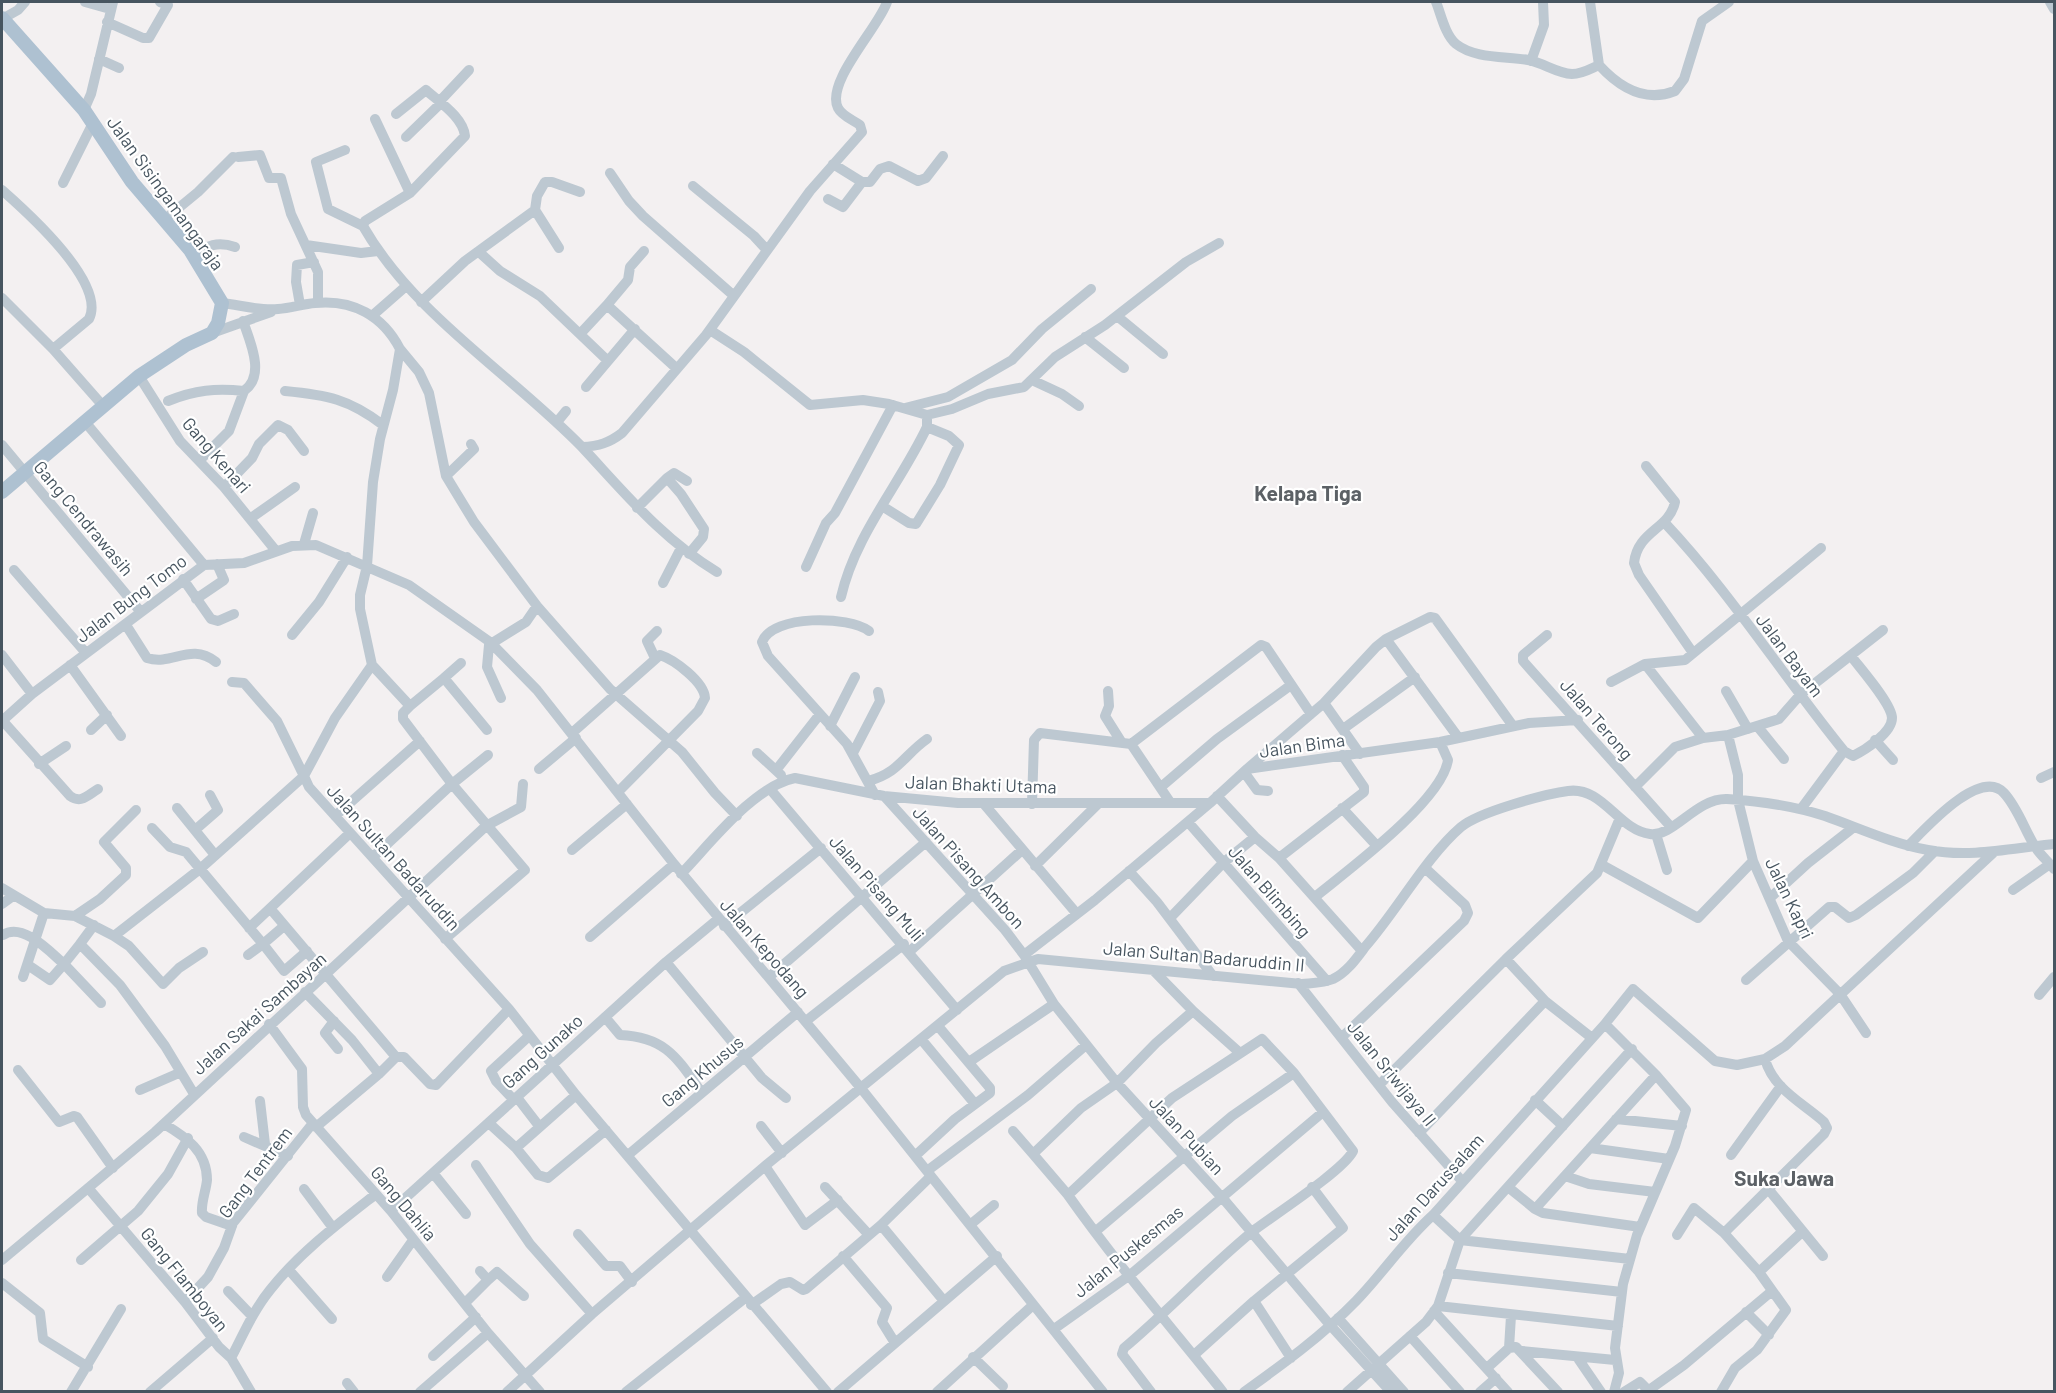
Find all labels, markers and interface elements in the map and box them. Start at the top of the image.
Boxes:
street label: Jalan Sisingamangaraja [103,112,229,274]
street label: Gang Kenari [178,413,256,497]
street label: Gang Cendrawasih [29,456,139,580]
district label: Kelapa Tiga [1254,480,1362,505]
street label: Jalan Bung Tomo [71,549,191,647]
street label: Jalan Bayam [1752,609,1828,701]
street label: Jalan Terong [1556,674,1638,764]
street label: Jalan Bima [1258,728,1346,762]
street label: Jalan Bhakti Utama [905,770,1057,798]
street label: Jalan Sultan Badaruddin [323,779,465,935]
street label: Jalan Pisang Ambon [908,801,1030,933]
street label: Jalan Pisang Muli [825,830,929,946]
street label: Jalan Blimbing [1224,840,1316,942]
street label: Jalan Kapri [1761,854,1819,942]
street label: Jalan Kepodang [716,894,814,1002]
street label: Jalan Sultan Badaruddin II [1102,936,1306,976]
street label: Jalan Sakai Sambayan [188,947,330,1079]
street label: Gang Gunako [497,1009,587,1093]
street label: Jalan Sriwijaya II [1343,1016,1441,1130]
street label: Gang Khusus [656,1030,748,1112]
street label: Jalan Pubian [1145,1091,1229,1179]
street label: Gang Tentrem [213,1122,297,1222]
street label: Jalan Darussalam [1380,1129,1488,1245]
street label: Gang Dahlia [366,1161,442,1245]
district label: Suka Jawa [1734,1165,1834,1190]
street label: Jalan Puskesmas [1069,1200,1187,1302]
street label: Gang Flamboyan [136,1222,234,1336]

